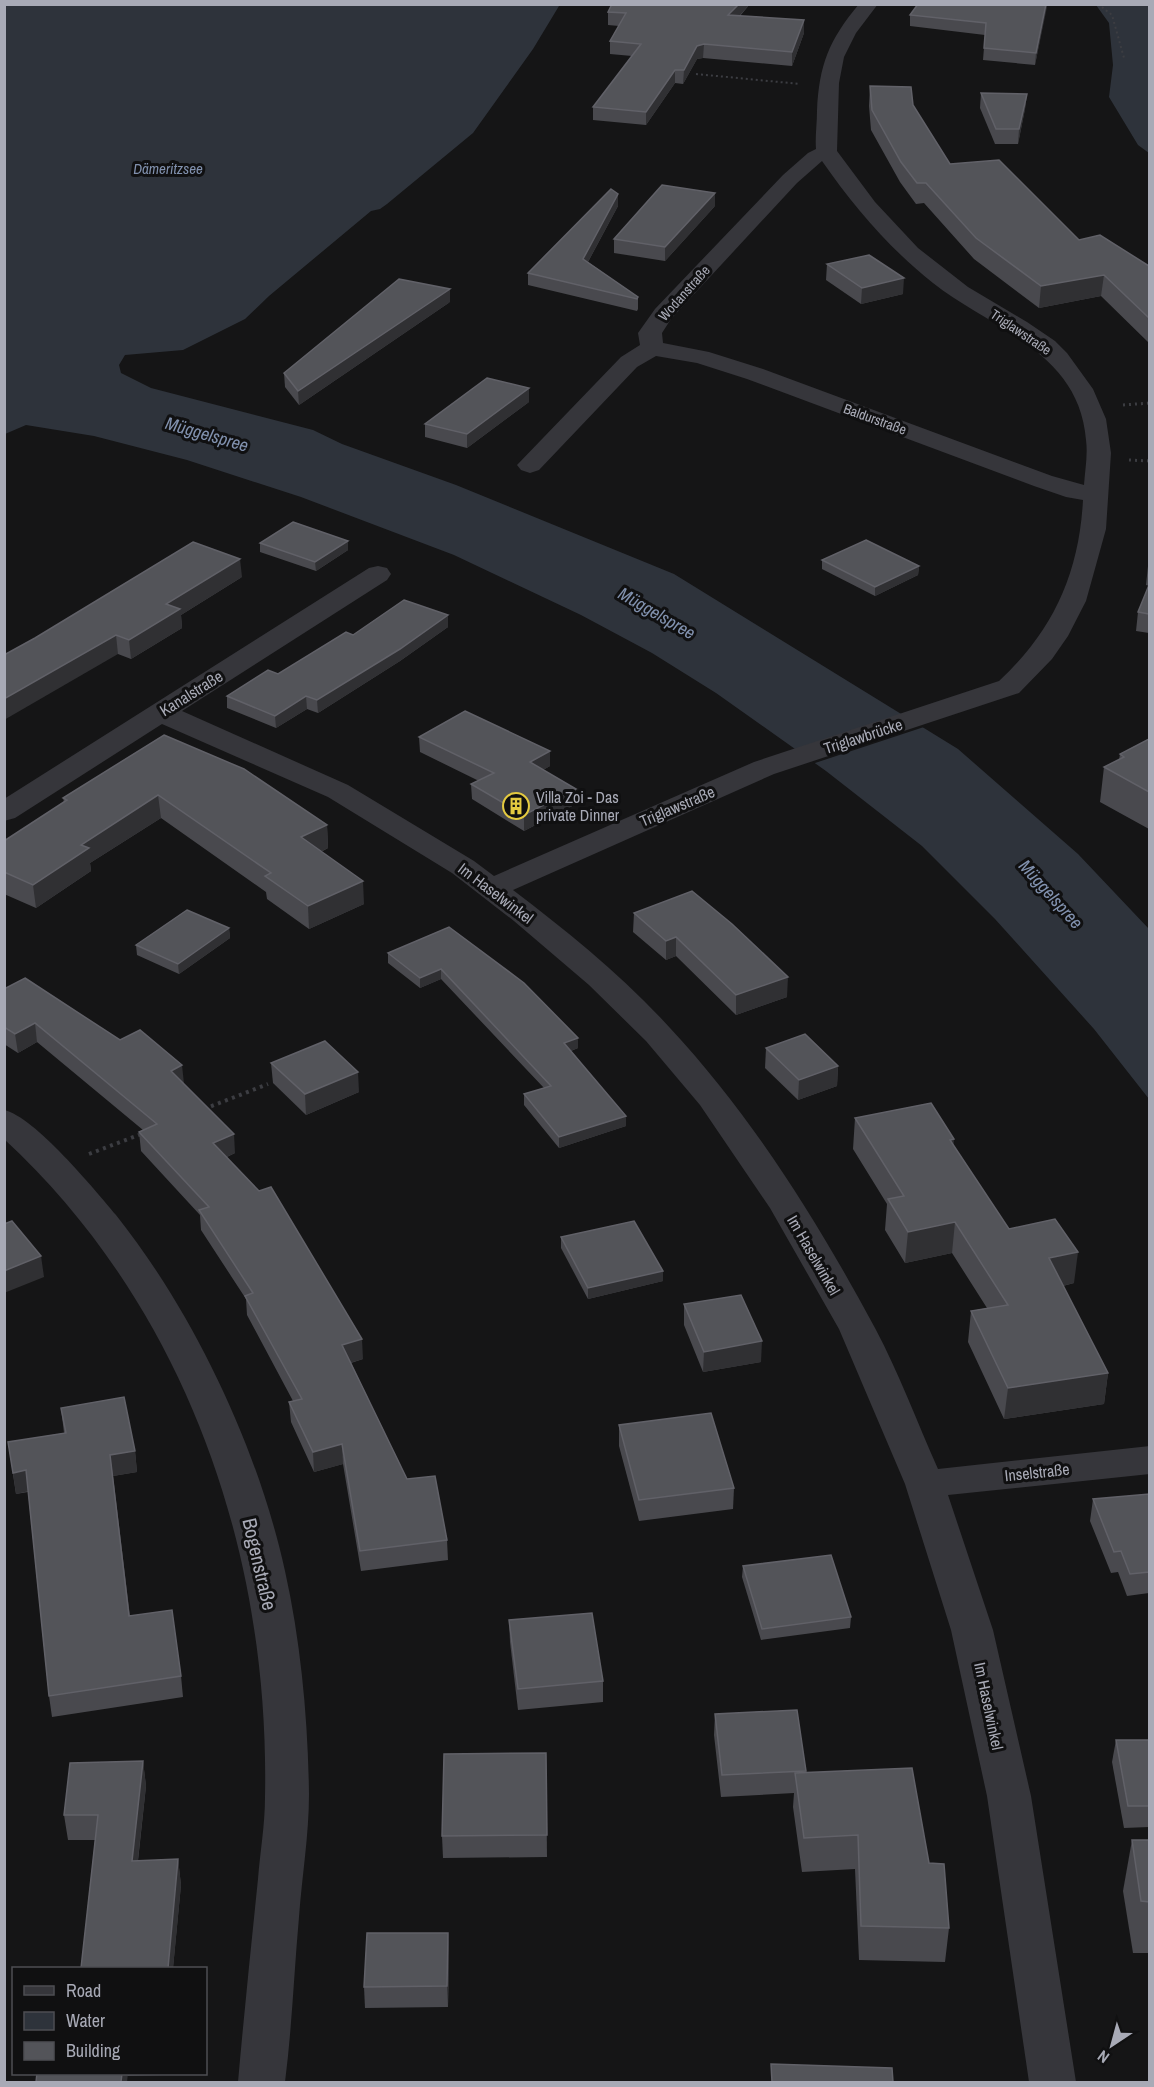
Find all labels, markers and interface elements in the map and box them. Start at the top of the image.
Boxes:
water label: Dämeritzsee [133,158,203,179]
street label: Wodanstraße [654,261,714,325]
street label: Triglawstraße [987,305,1055,359]
street label: Baldurstraße [841,399,909,439]
water label: Müggelspree [163,410,251,458]
water label: Müggelspree [614,581,700,645]
street label: Kanalstraße [155,665,227,721]
street label: Triglawbrücke [821,713,905,759]
street label: Triglawstraße [636,780,718,832]
place label: Villa Zoi - Das private Dinner [536,786,620,826]
building icon: Villa Zoi - Das private Dinner [501,791,531,821]
water label: Müggelspree [1013,854,1089,934]
street label: Im Haselwinkel [454,857,538,929]
street label: Im Haselwinkel [782,1211,846,1299]
street label: Inselstraße [1004,1458,1070,1486]
street label: Bogenstraße [236,1515,284,1613]
street label: Im Haselwinkel [969,1660,1009,1752]
legend [12,1967,207,2075]
text: Road [66,1978,101,2003]
text: Water [66,2008,105,2033]
north arrow [1082,2015,1142,2075]
text: Building [66,2038,121,2063]
text: N [1093,2045,1113,2069]

